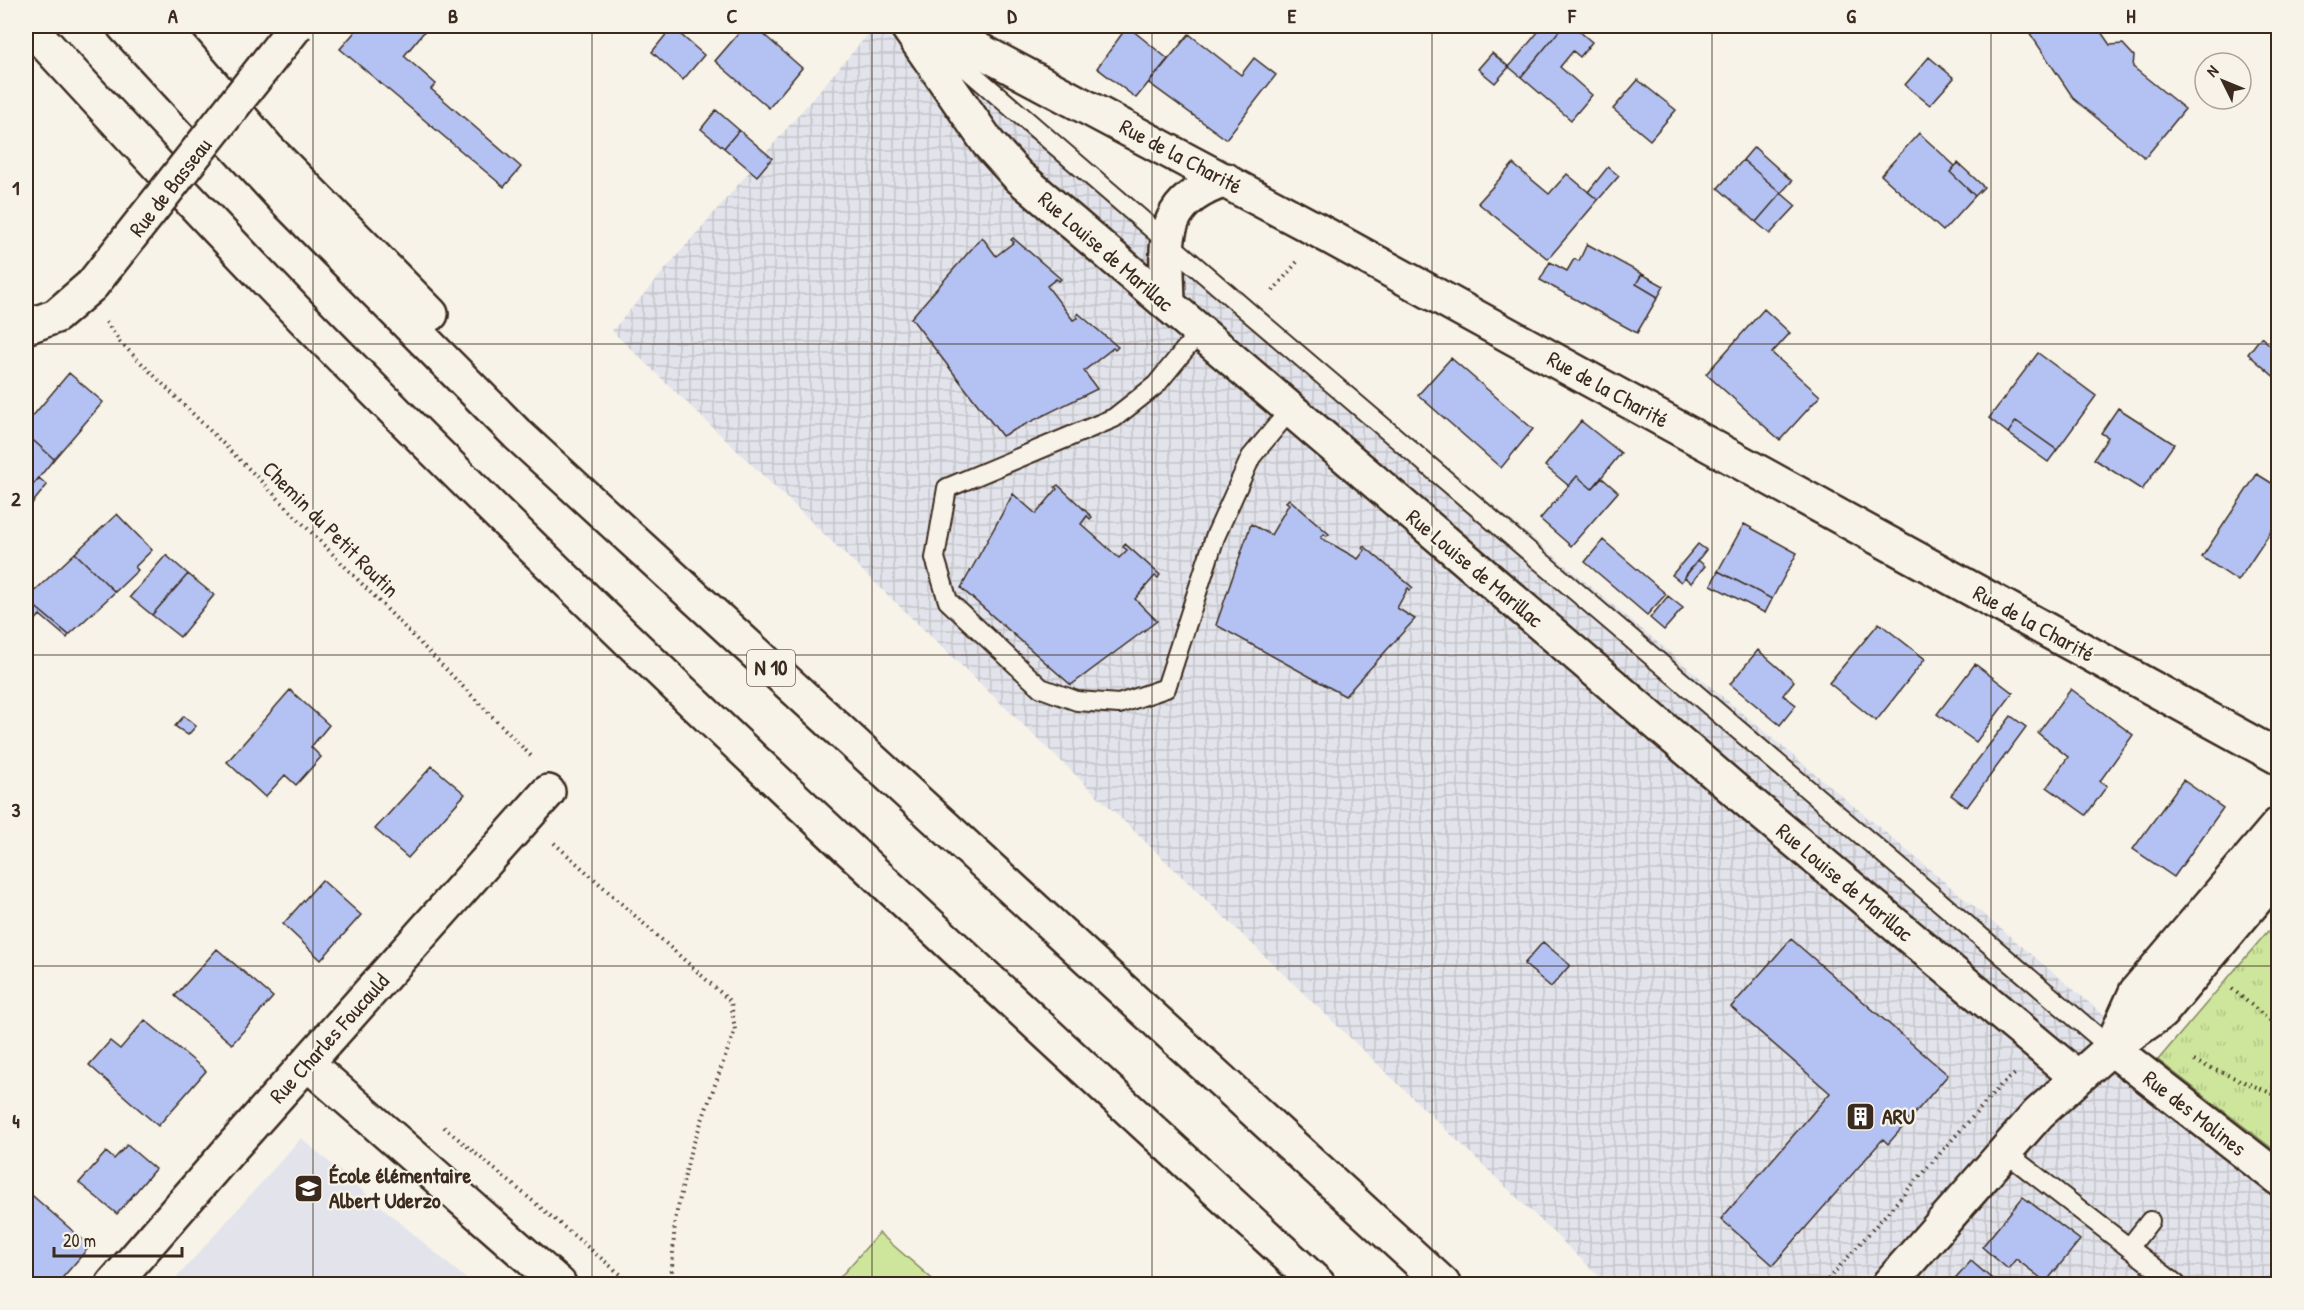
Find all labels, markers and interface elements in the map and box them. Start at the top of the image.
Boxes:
text: A [168,2,178,29]
text: B [448,2,458,29]
text: C [727,2,738,29]
text: D [1007,2,1017,29]
text: E [1288,2,1297,29]
text: F [1567,2,1577,29]
text: G [1846,2,1856,29]
text: H [2126,2,2136,29]
north arrow [2193,51,2253,111]
text: N [2201,60,2223,81]
street label: Rue de la Charité [1115,111,1247,201]
street label: Rue de Basseau [122,131,218,243]
text: 1 [12,174,20,201]
street label: Rue Louise de Marillac [1032,184,1180,318]
street label: Rue de la Charité [1542,343,1674,435]
street label: Chemin du Petit Routin [256,454,406,604]
text: 2 [11,485,21,512]
street label: Rue Louise de Marillac [1400,502,1550,634]
street label: Rue de la Charité [1968,577,2100,669]
road number: N 10 [747,650,795,686]
text: 3 [12,796,21,823]
street label: Rue Louise de Marillac [1770,816,1920,948]
street label: Rue Charles Foucauld [262,966,396,1110]
street label: Rue des Molines [2137,1063,2253,1163]
building icon: ARU [1845,1100,1877,1132]
place label: ARU [1882,1101,1915,1131]
text: 4 [12,1107,20,1134]
place label: École élémentaire Albert Uderzo [329,1160,471,1215]
school or university icon: École élémentaire Albert Uderzo [292,1172,324,1204]
scale bar [54,1220,182,1258]
text: 20 m [63,1228,96,1253]

